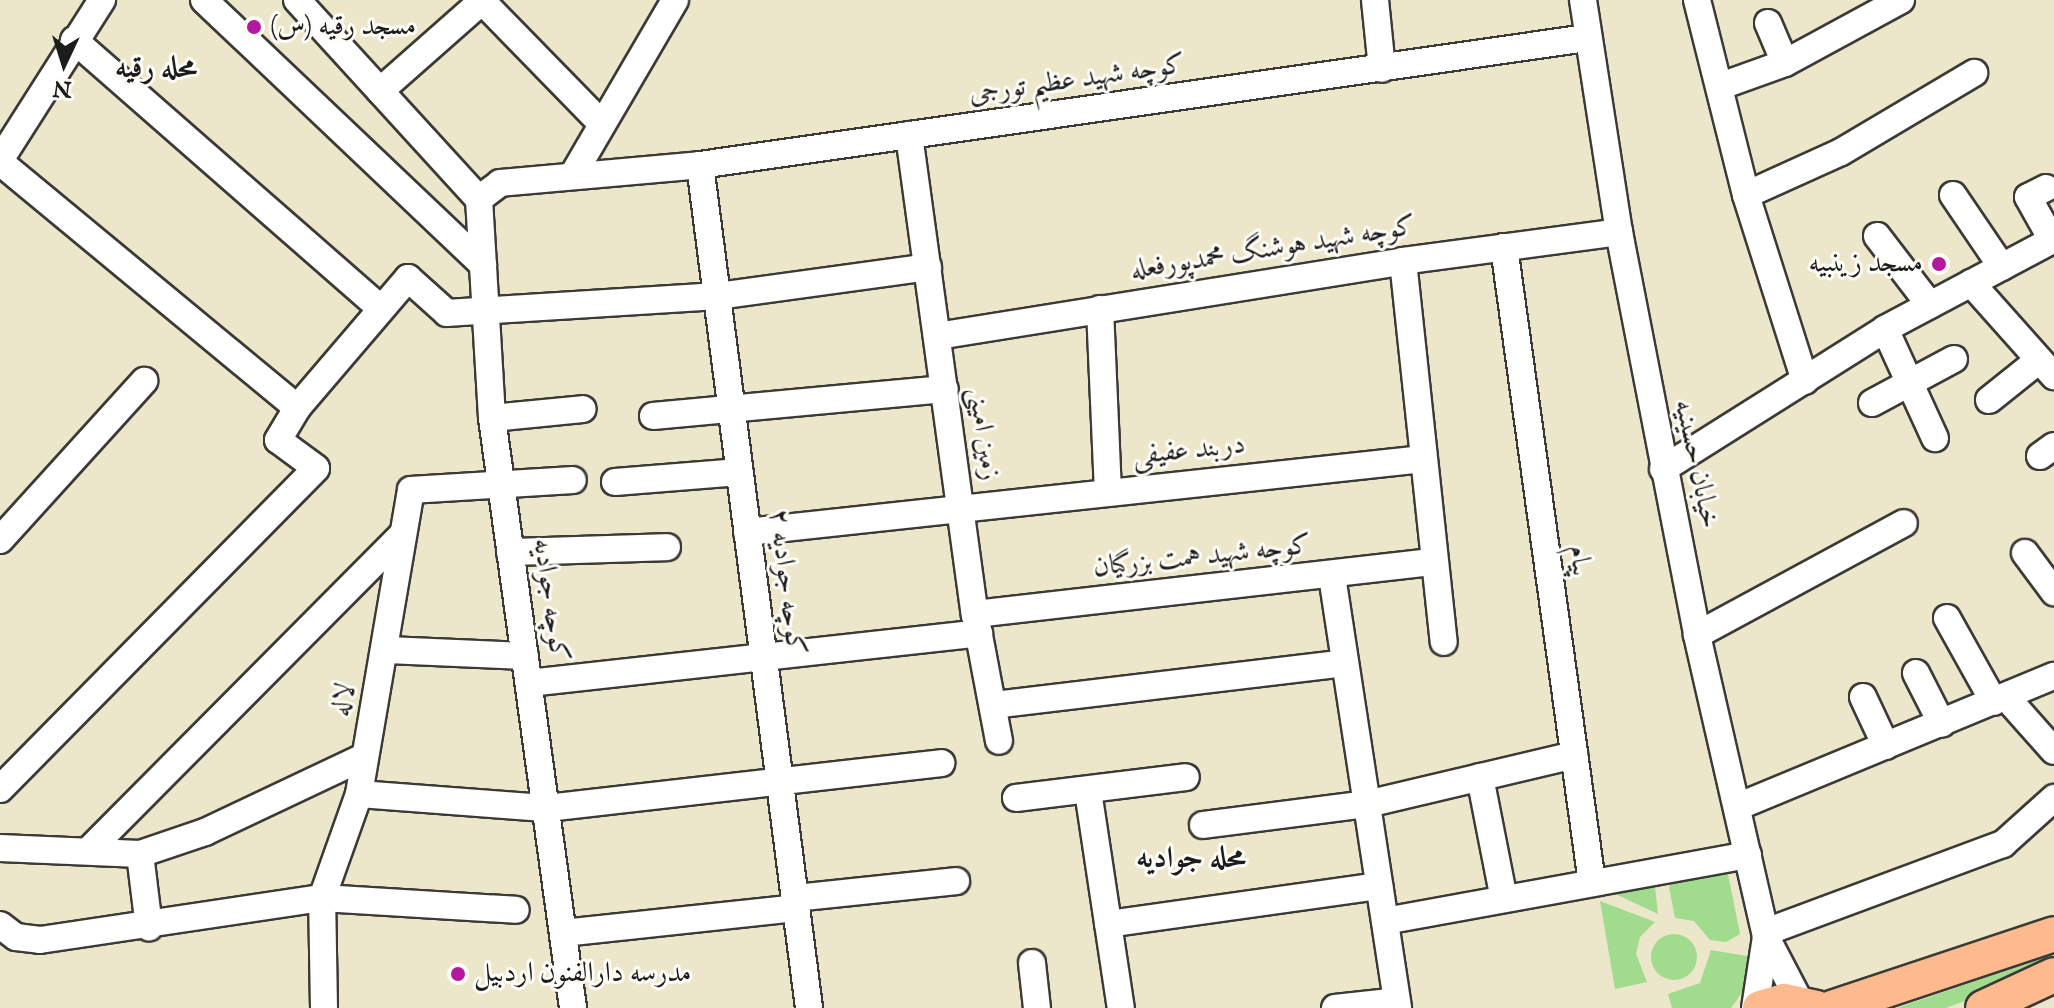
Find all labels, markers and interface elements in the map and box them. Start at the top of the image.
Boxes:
place label: مسجد رقیه (س) [270,10,416,44]
marker: مسجد رقیه (س) [245,18,263,36]
north arrow [24,24,104,104]
street label: کوچه شهید عظیم تورجی [967,48,1187,112]
district label: محله رقیه [115,51,197,87]
text: N [52,73,73,103]
street label: کوچه شهید هوشنگ محمدپورفعله [1128,210,1418,288]
place label: مسجد زینبیه [1809,247,1923,281]
marker: مسجد زینبیه [1930,255,1948,273]
street label: زمین امینی [960,385,1006,483]
street label: خیابان حسینیه [1666,397,1726,531]
street label: دربند عفیفی [1131,428,1247,474]
street label: کوچه جوادیه ۲ [760,507,812,657]
street label: کوچه شهید همت بزرگیان [1092,529,1312,585]
street label: کوچه جوادیه [525,536,575,664]
street label: پیام [1560,543,1598,579]
street label: لاله [324,680,364,720]
district label: محله جوادیه [1136,841,1246,877]
place label: مدرسه دارالفنون اردبیل [474,957,691,991]
marker: مدرسه دارالفنون اردبیل [449,965,467,983]

